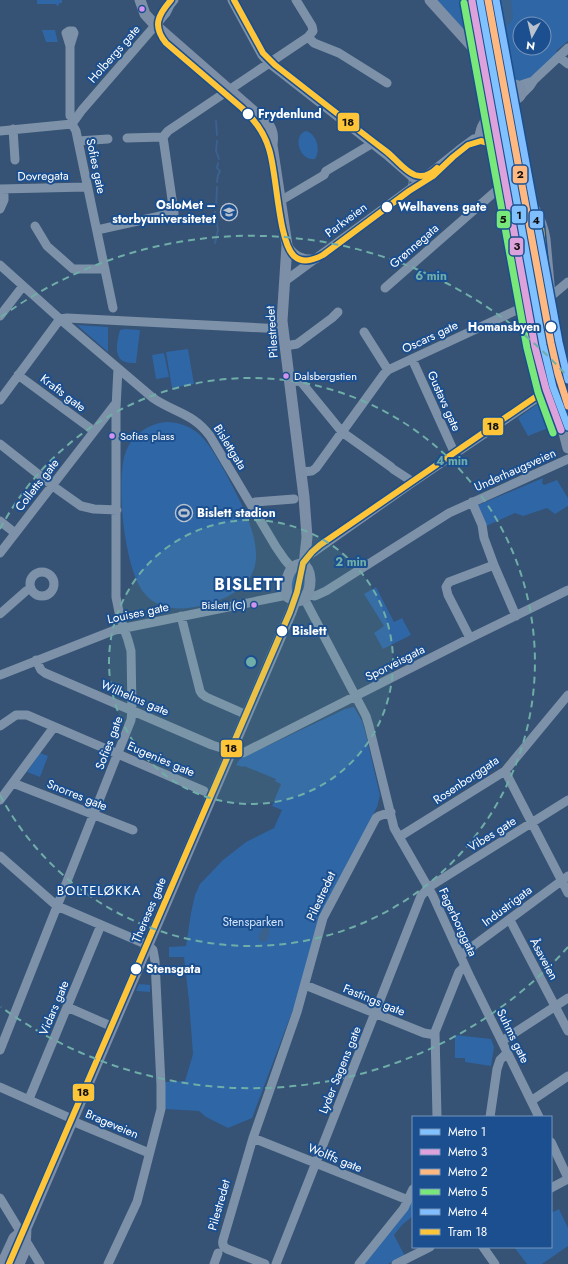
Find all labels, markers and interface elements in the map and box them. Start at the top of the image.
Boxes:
unlabelled marker [137,4,147,14]
north arrow [512,16,552,56]
street label: Holbergs gate [84,21,144,87]
text: N [525,37,536,54]
place label: Frydenlund [258,105,322,123]
marker: Frydenlund [241,107,255,121]
line badge: 18 [337,112,360,132]
text: 18 [342,114,354,130]
street label: Sofies gate [81,137,111,195]
line badge: 2 [512,165,528,184]
text: 2 [516,166,524,182]
street label: Dovregata [17,167,69,185]
place label: OsloMet – storbyuniversitetet [112,196,216,228]
street label: Parkveien [321,198,371,242]
place label: Welhavens gate [398,198,487,216]
marker: Welhavens gate [380,200,394,214]
school or university icon: OsloMet – storbyuniversitetet [219,202,239,222]
line badge: 1 [511,205,527,224]
text: 1 [516,207,522,223]
line badge: 5 [496,210,511,229]
line badge: 4 [529,210,544,229]
text: 5 [499,211,507,227]
text: 4 [532,212,540,228]
street label: Grønnegata [385,219,443,272]
line badge: 3 [509,237,524,256]
text: 3 [514,238,521,254]
text: 6 min [415,267,447,285]
street label: Pilestredet [261,305,283,359]
street label: Oscars gate [399,316,461,358]
place label: Homansbyen [468,318,540,336]
marker: Homansbyen [544,320,558,334]
place label: Dalsbergstien [294,368,357,384]
street label: Gustavs gate [423,368,465,434]
street label: Krafts gate [36,370,90,416]
marker: Dalsbergstien [281,371,291,381]
line badge: 18 [482,417,504,436]
text: 18 [487,418,499,434]
street label: Bislettgata [209,421,251,473]
place label: Sofies plass [120,428,175,444]
marker: Sofies plass [107,431,117,441]
street label: Underhaugsveien [471,444,559,496]
text: 4 min [436,452,468,470]
street label: Colletts gate [11,455,63,515]
sports icon: Bislett stadion [174,503,194,523]
place label: Bislett stadion [197,504,276,522]
text: 2 min [335,553,367,571]
district label: BISLETT [214,573,284,596]
place label: Bislett (C) [201,597,246,613]
street label: Louises gate [106,598,170,628]
marker: Bislett (C) [249,600,259,610]
place label: Bislett [292,622,327,640]
marker: Bislett [275,624,289,638]
street label: Sporveisgata [362,640,428,686]
centre of rings [244,655,258,669]
street label: Wilhelms gate [98,676,172,720]
street label: Sofies gate [91,714,127,772]
street label: Eugenies gate [125,737,197,781]
line badge: 18 [220,739,243,758]
text: 18 [225,740,237,756]
street label: Rosenborggata [429,751,503,809]
street label: Snorres gate [44,775,110,815]
street label: Vibes gate [464,812,520,856]
street label: Pilestredet [302,868,340,924]
street label: Thereses gate [127,875,171,945]
district label: BOLTELØKKA [57,881,141,900]
street label: Industrigata [478,881,536,931]
street label: Fagerborggata [434,885,482,960]
park label: Stensparken [222,913,284,931]
street label: Åsaveien [525,935,563,983]
place label: Stensgata [146,960,201,978]
marker: Stensgata [129,962,143,976]
street label: Vidars gate [34,978,74,1038]
street label: Fastings gate [340,979,408,1021]
street label: Suhms gate [492,1006,534,1066]
street label: Lyder Sagens gate [314,1024,366,1116]
line badge: 18 [72,1083,95,1102]
text: 18 [77,1084,89,1100]
street label: Brageveien [83,1105,141,1143]
legend [412,1116,552,1248]
text: Metro 1 [448,1123,486,1141]
street label: Wolffs gate [305,1139,365,1177]
text: Metro 3 [448,1143,488,1161]
text: Metro 2 [448,1163,488,1181]
street label: Pilestredet [203,1177,235,1233]
text: Metro 5 [448,1183,488,1201]
text: Metro 4 [448,1203,488,1221]
text: Tram 18 [448,1223,487,1241]

